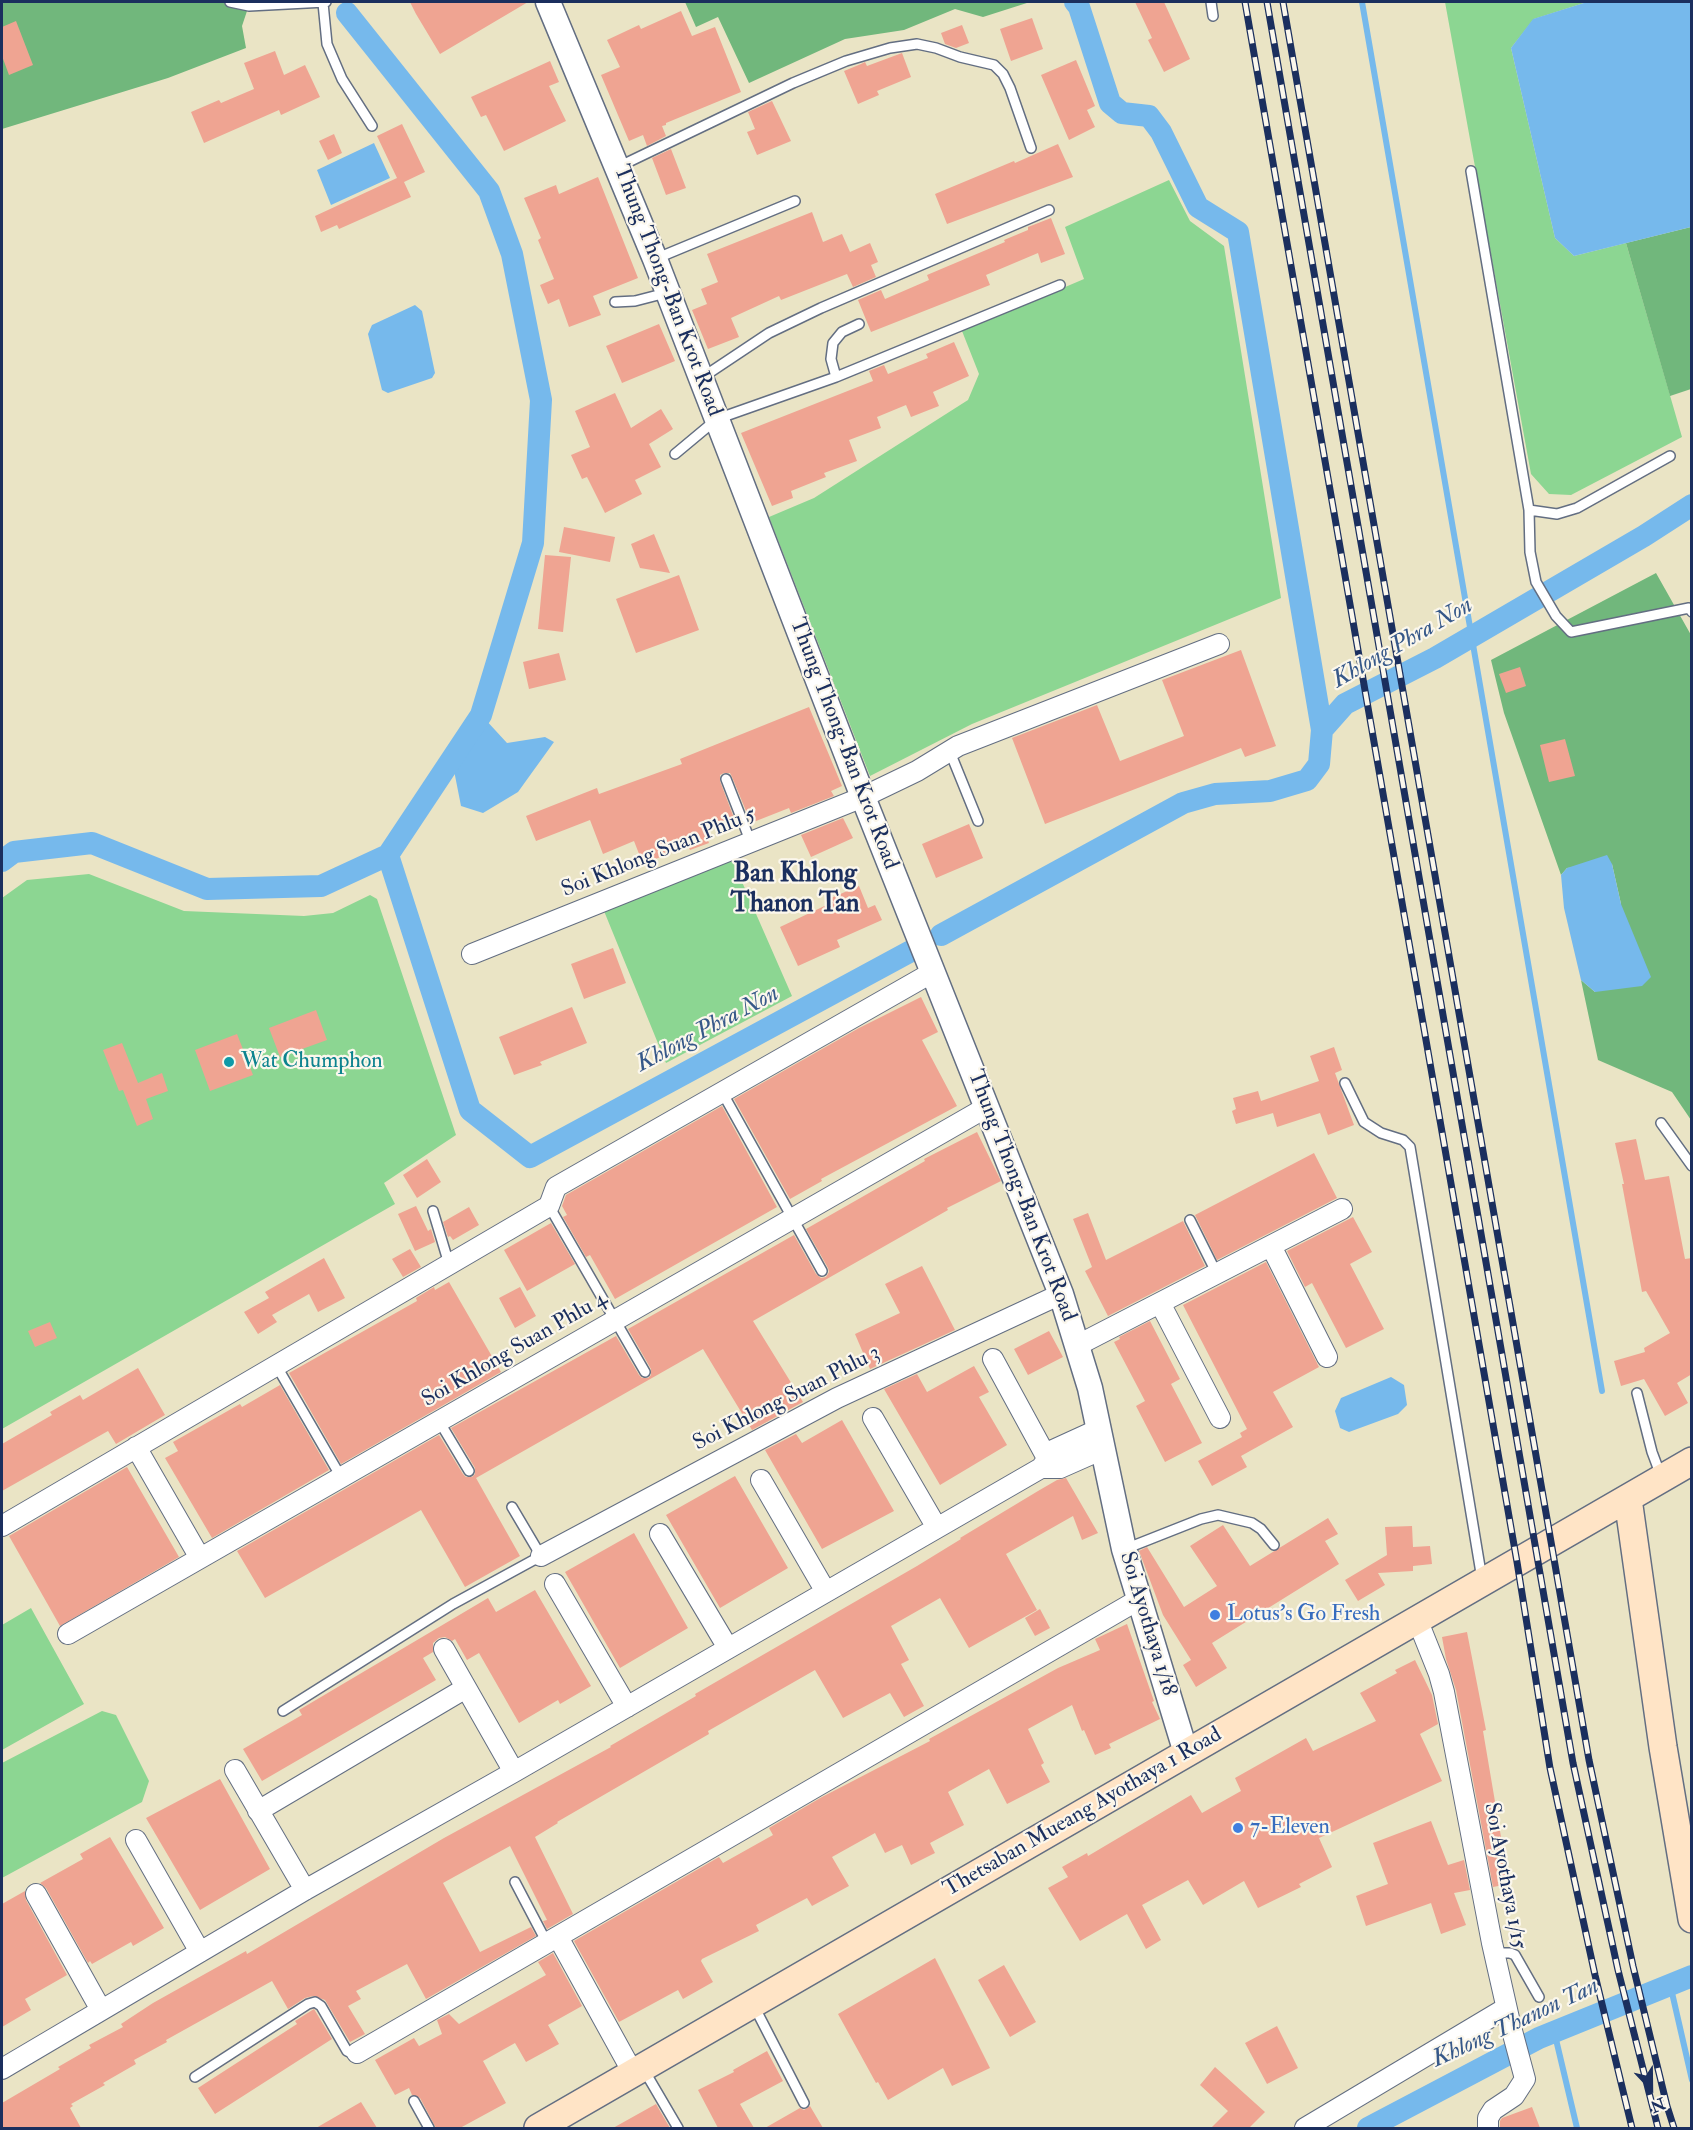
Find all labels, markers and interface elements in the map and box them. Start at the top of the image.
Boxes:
street label: Thung Thong-Ban Krot Road [607,162,727,420]
water label: Khlong Phra Non [1328,592,1478,696]
street label: Thung Thong-Ban Krot Road [783,615,903,873]
street label: Soi Khlong Suan Phlu 5 [558,802,760,904]
district label: Ban Khlong Thanon Tan [731,859,859,921]
water label: Khlong Phra Non [632,980,784,1080]
place label: Wat Chumphon [241,1049,383,1075]
marker: Wat Chumphon [222,1055,236,1069]
street label: Thung Thong-Ban Krot Road [961,1067,1081,1325]
street label: Soi Khlong Suan Phlu 4 [418,1286,612,1414]
street label: Soi Khlong Suan Phlu 3 [689,1340,885,1458]
street label: Soi Ayothaya 1/18 [1113,1549,1181,1699]
place label: Lotus's Go Fresh [1227,1602,1380,1628]
marker: Lotus's Go Fresh [1208,1608,1222,1622]
street label: Thetsaban Mueang Ayothaya 1 Road [939,1722,1227,1904]
street label: Soi Ayothaya 1/15 [1477,1801,1531,1951]
place label: 7-Eleven [1250,1815,1330,1841]
marker: 7-Eleven [1231,1821,1245,1835]
water label: Khlong Thanon Tan [1428,1973,1604,2075]
north arrow [1621,2058,1681,2118]
text: N [1647,2093,1668,2117]

